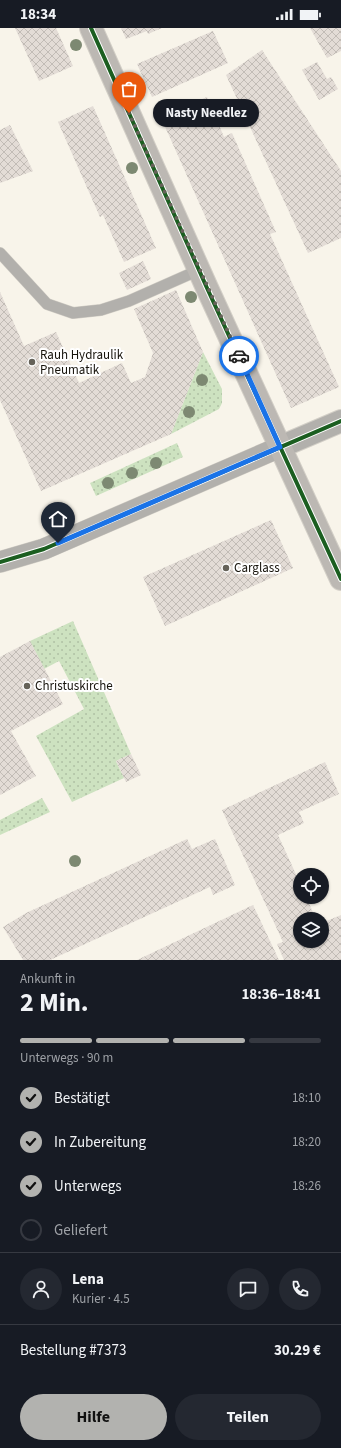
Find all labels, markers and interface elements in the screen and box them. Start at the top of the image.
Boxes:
text: 18:34 [20,4,56,25]
pin [112,72,146,113]
icon: bag [118,78,140,100]
callout: Nasty Needlez [153,99,259,127]
text: Nasty Needlez [165,104,247,122]
courier [219,336,259,376]
icon: car [228,345,250,367]
place label: Rauh Hydraulik Pneumatik [40,346,124,379]
marker: Rauh Hydraulik Pneumatik [27,357,37,367]
pin [41,502,75,543]
icon: home [47,508,69,530]
place label: Carglass [234,559,280,577]
marker: Carglass [221,563,231,573]
place label: Christuskirche [35,677,113,695]
marker: Christuskirche [22,681,32,691]
map controls [293,868,329,948]
button: locate [293,868,329,904]
button: layers [293,912,329,948]
text: Ankunft in [20,970,75,988]
text: 2 Min. [20,984,89,1021]
text: 18:36–18:41 [241,984,321,1005]
text: Unterwegs · 90 m [20,1049,113,1067]
icon: check [20,1087,42,1109]
text: Bestätigt [54,1088,110,1109]
text: 18:10 [292,1089,321,1107]
icon: check [20,1131,42,1153]
text: In Zubereitung [54,1132,146,1153]
text: 18:20 [292,1133,321,1151]
icon: check [20,1175,42,1197]
text: Unterwegs [54,1176,122,1197]
text: 18:26 [292,1177,321,1195]
text: Geliefert [54,1220,108,1241]
button: person [20,1268,62,1310]
button: chat [227,1268,269,1310]
button: phone [279,1268,321,1310]
text: Lena [72,1269,104,1290]
text: Kurier · 4.5 [72,1290,130,1308]
text: Bestellung #7373 [20,1340,126,1361]
text: 30.29 € [274,1340,321,1361]
button: Hilfe [20,1394,167,1440]
button: Teilen [175,1394,321,1440]

